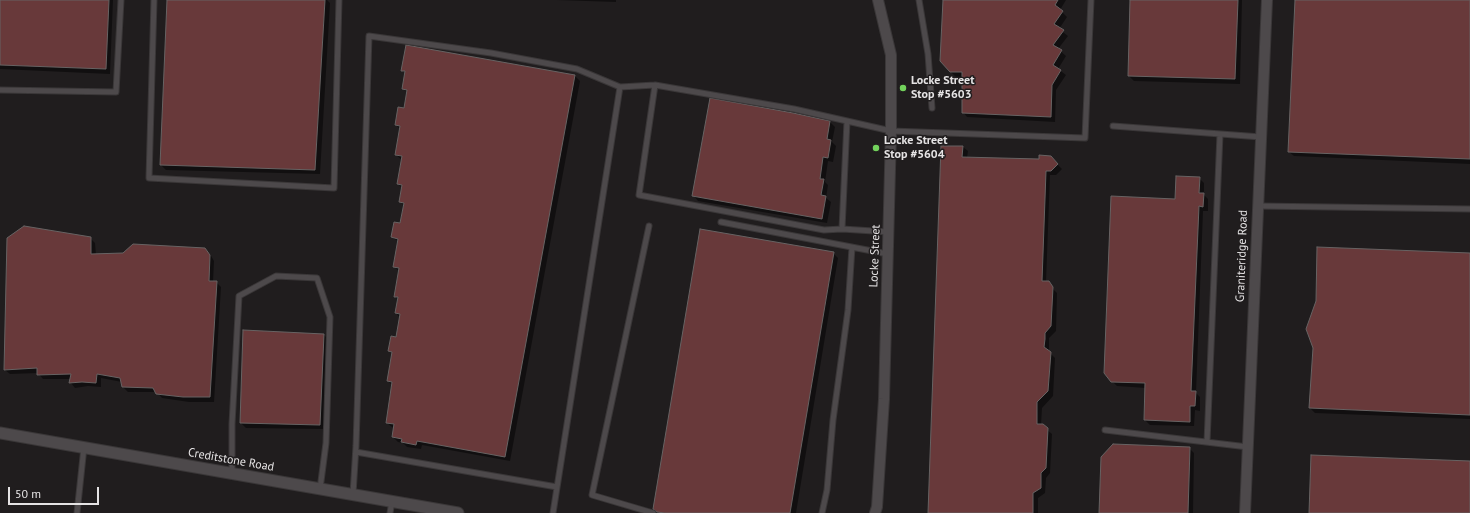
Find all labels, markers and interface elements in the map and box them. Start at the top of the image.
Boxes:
place label: Locke Street Stop #5603 [911,74,974,102]
marker: Locke Street Stop #5603 [898,83,908,93]
place label: Locke Street Stop #5604 [884,134,947,162]
marker: Locke Street Stop #5604 [871,143,881,153]
street label: Graniteridge Road [1233,210,1251,302]
street label: Locke Street [867,224,883,288]
street label: Creditstone Road [187,445,275,475]
scale bar [10,479,101,505]
text: 50 m [15,486,41,501]

